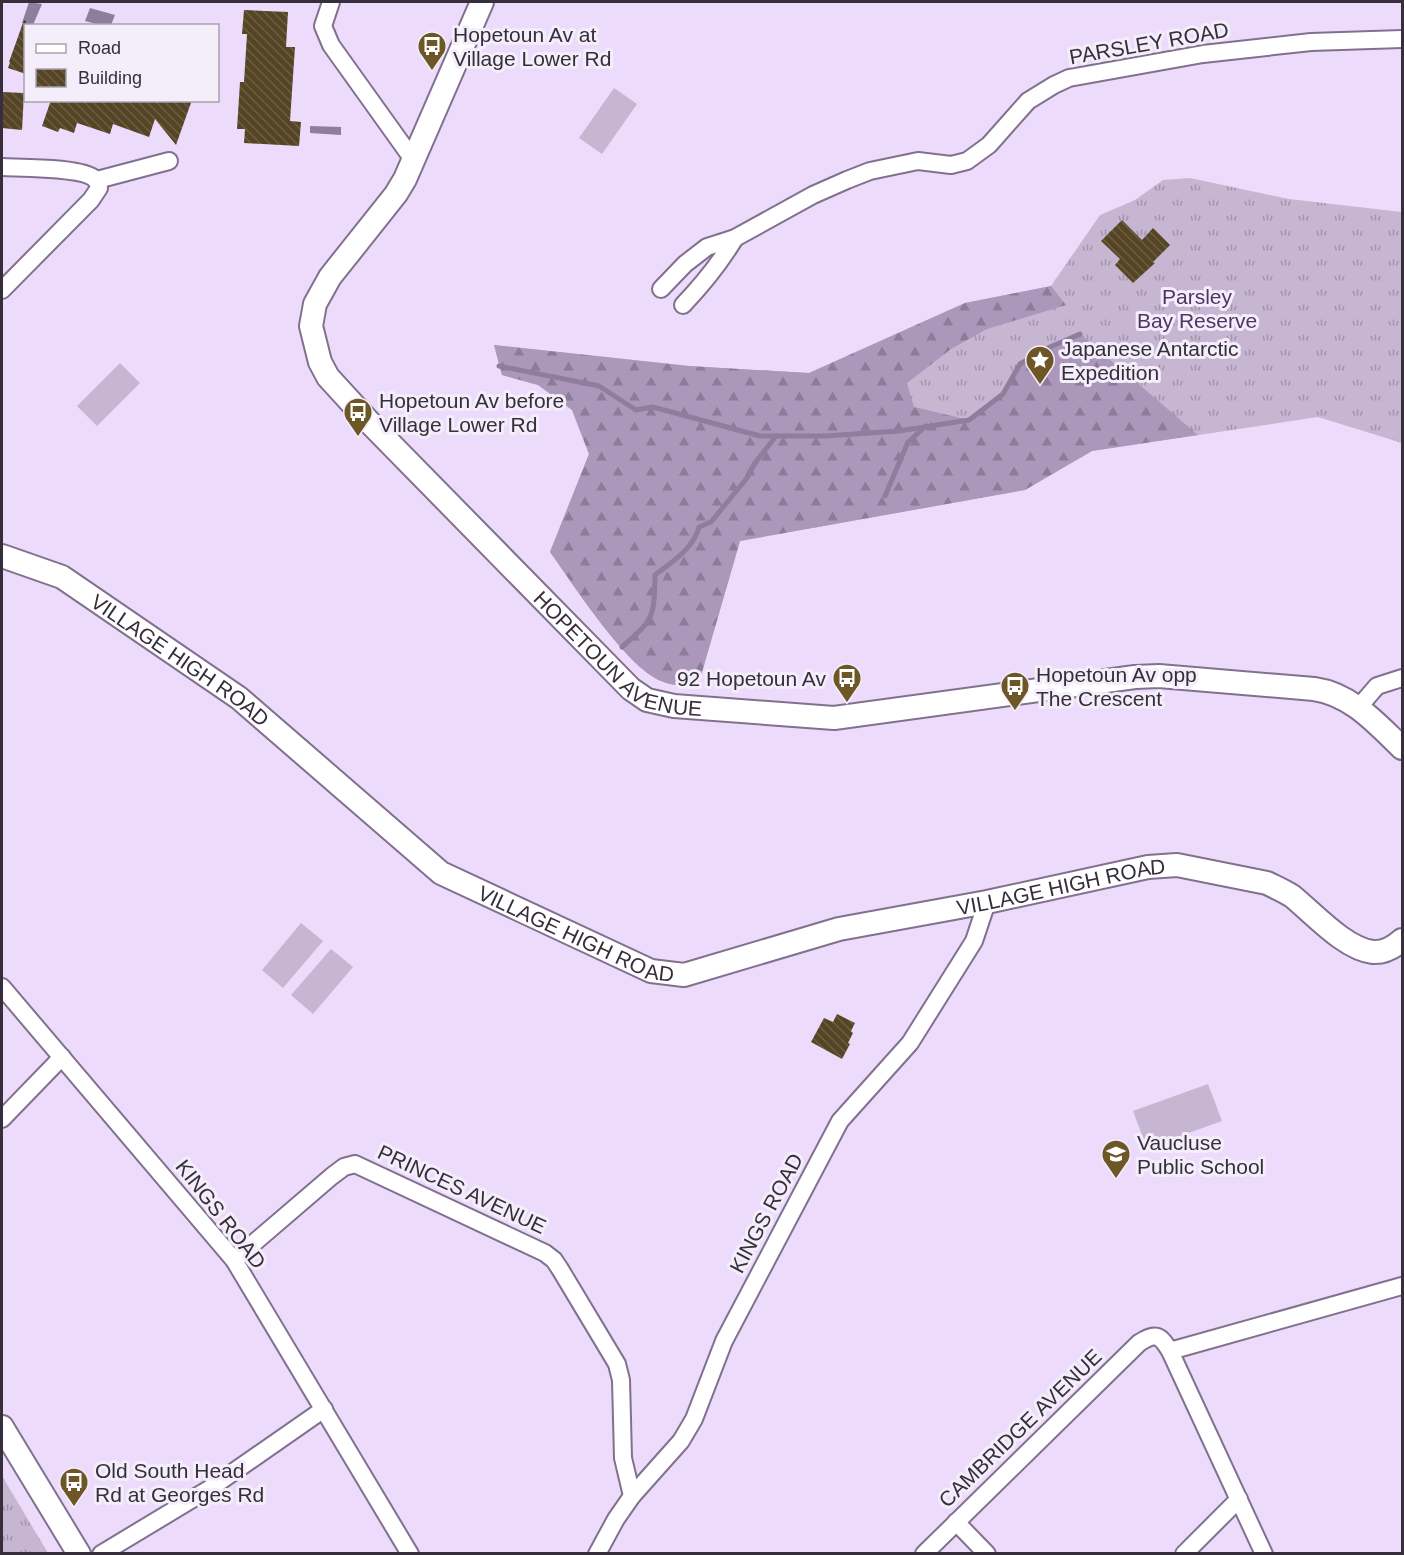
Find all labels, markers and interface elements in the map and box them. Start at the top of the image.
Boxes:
street label: PARSLEY ROAD [1068,18,1230,68]
place label: Hopetoun Av at Village Lower Rd [453,23,611,70]
legend [24,24,219,102]
bus stop icon: Hopetoun Av at Village Lower Rd [416,30,448,72]
text: Road [78,38,121,58]
text: Building [78,68,142,88]
park label: Parsley Bay Reserve [1137,285,1257,332]
place label: Japanese Antarctic Expedition [1061,337,1238,384]
place icon: Japanese Antarctic Expedition [1024,344,1056,386]
place label: Hopetoun Av before Village Lower Rd [379,389,564,436]
bus stop icon: Hopetoun Av before Village Lower Rd [342,396,374,438]
street label: HOPETOUN AVENUE [530,586,703,720]
street label: VILLAGE HIGH ROAD [87,589,274,730]
bus stop icon: 92 Hopetoun Av [831,662,863,704]
place label: Hopetoun Av opp The Crescent [1036,663,1197,710]
place label: 92 Hopetoun Av [677,667,826,690]
bus stop icon: Hopetoun Av opp The Crescent [999,670,1031,712]
street label: VILLAGE HIGH ROAD [955,854,1166,919]
street label: VILLAGE HIGH ROAD [475,881,676,985]
place label: Vaucluse Public School [1137,1131,1264,1178]
school or university icon: Vaucluse Public School [1100,1138,1132,1180]
street label: PRINCES AVENUE [374,1140,550,1238]
street label: KINGS ROAD [725,1149,807,1277]
street label: KINGS ROAD [171,1155,271,1273]
street label: CAMBRIDGE AVENUE [934,1344,1106,1512]
place label: Old South Head Rd at Georges Rd [95,1459,264,1506]
bus stop icon: Old South Head Rd at Georges Rd [58,1466,90,1508]

